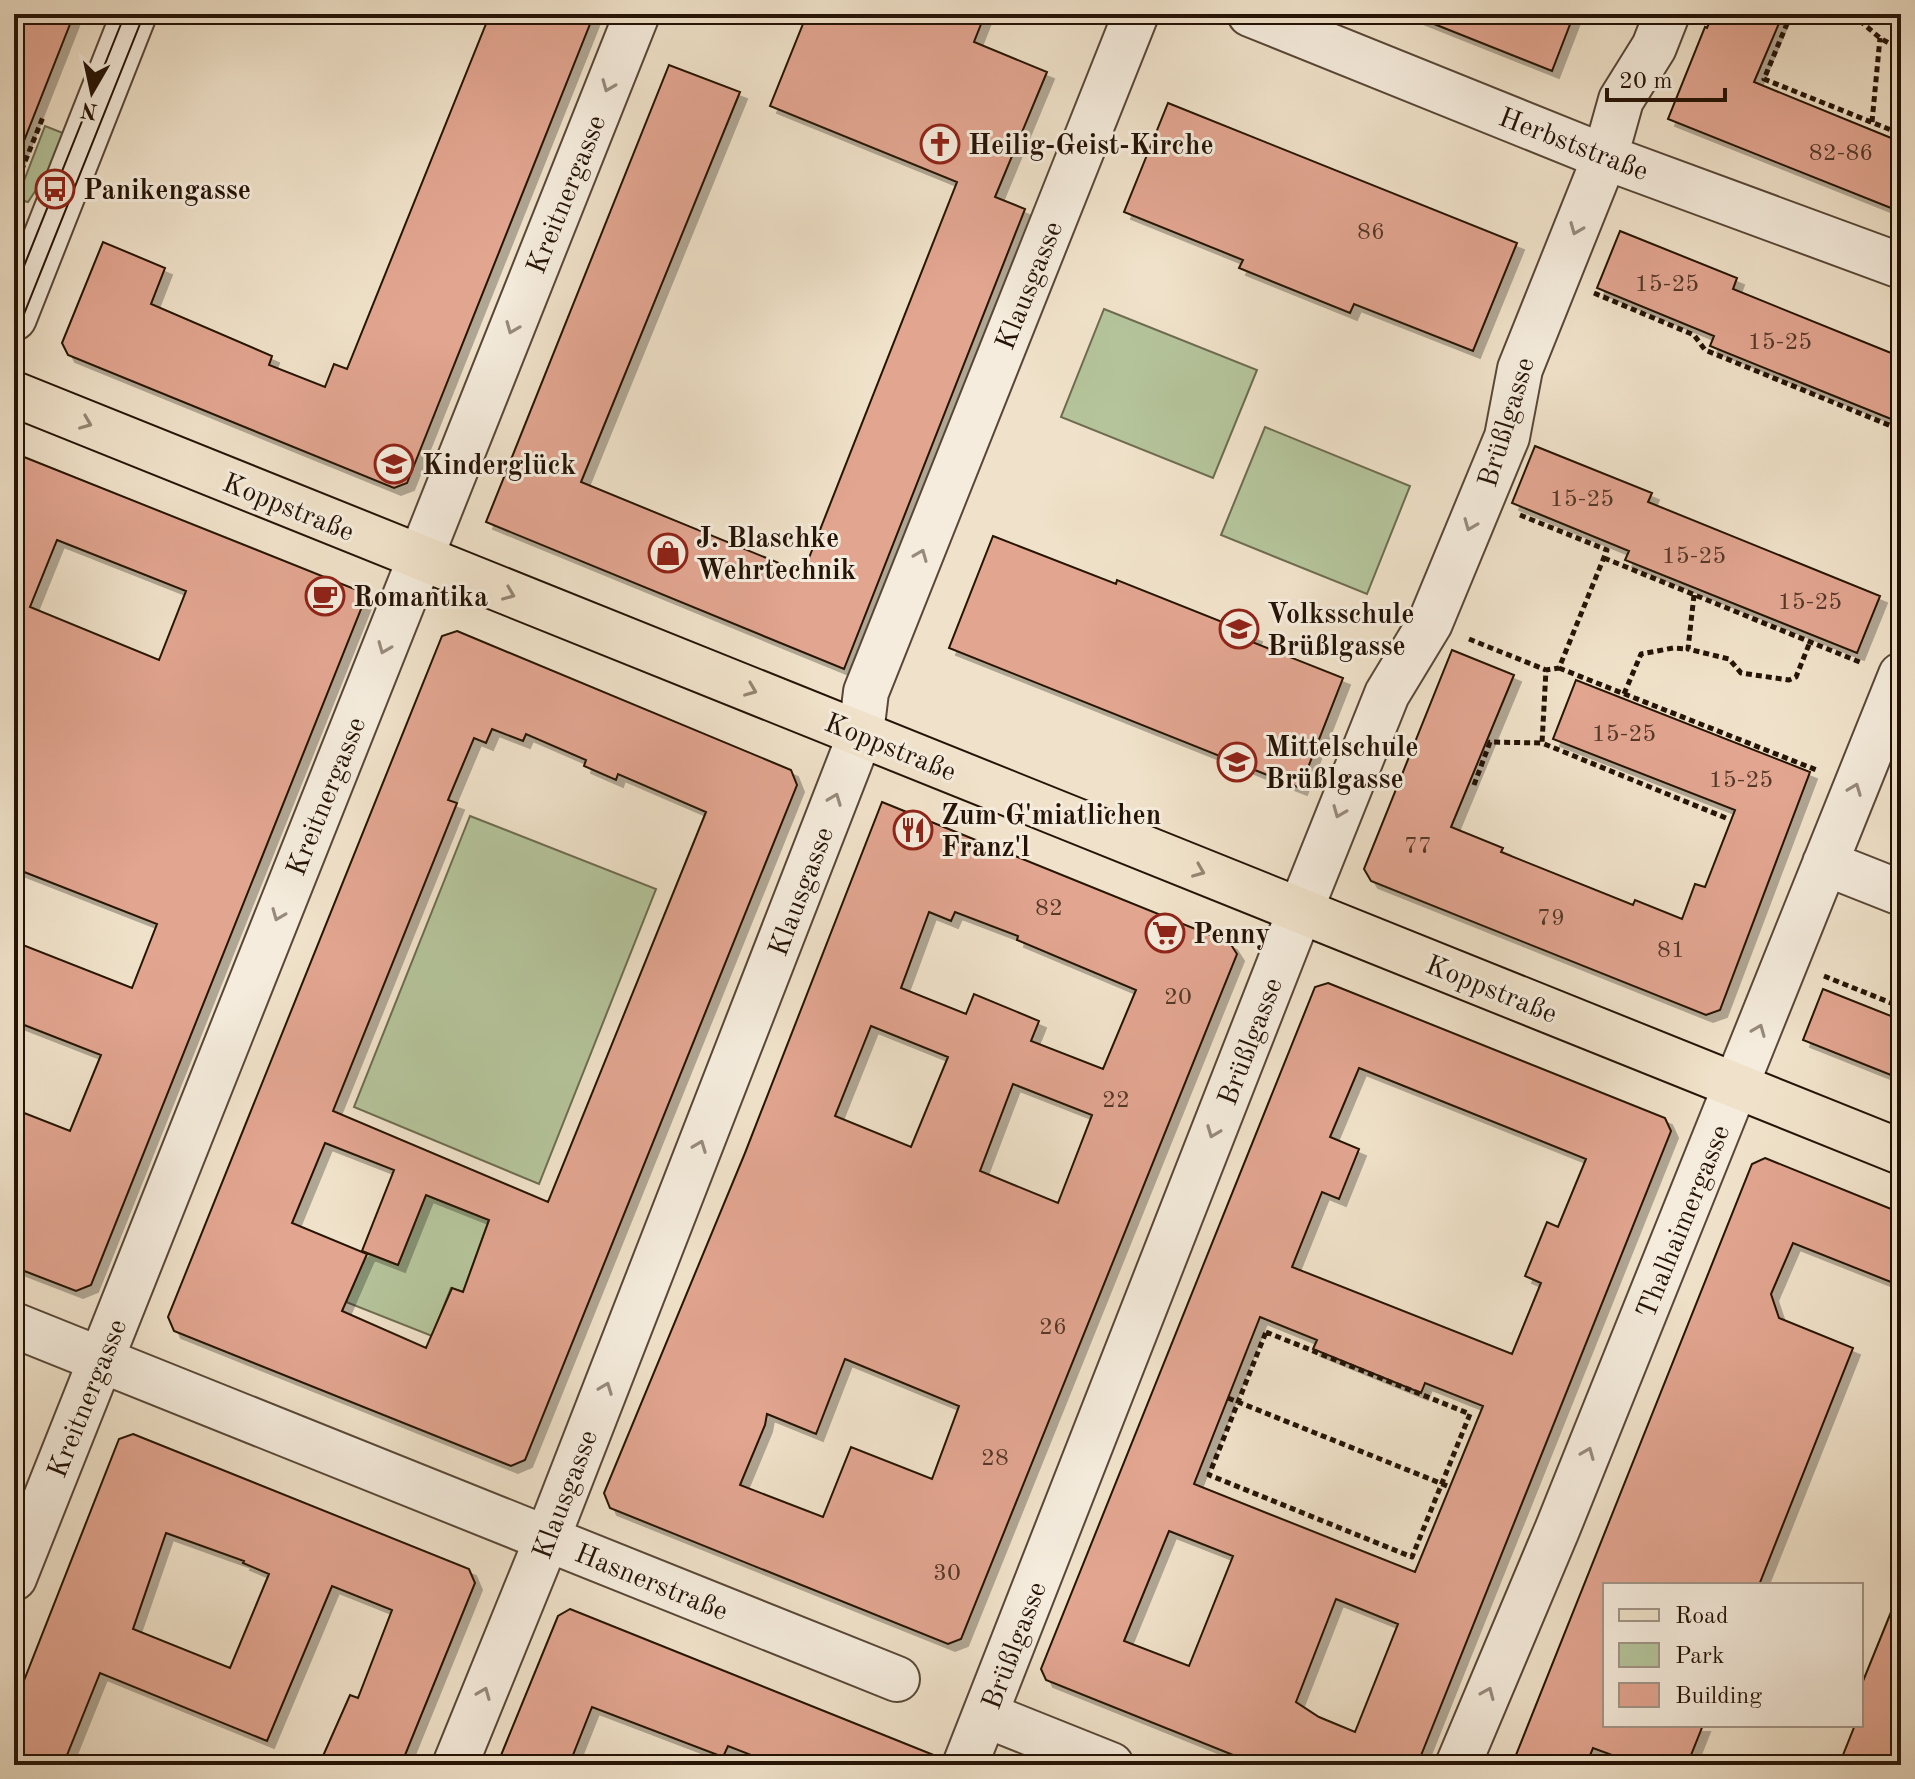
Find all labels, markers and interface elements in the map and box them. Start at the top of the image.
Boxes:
north arrow [52,52,132,132]
scale bar [1607,52,1725,102]
text: 20 m [1619,70,1673,94]
one-way arrow [601,78,618,92]
text: N [79,98,99,122]
street label: Herbststraße [1494,104,1652,187]
street label: Kreitnergasse [523,112,612,278]
church icon: Heilig-Geist-Kirche [919,123,961,165]
place label: Heilig-Geist-Kirche [968,133,1214,161]
house number: 82-86 [1809,142,1873,166]
bus stop icon: Panikengasse [34,168,76,210]
place label: Panikengasse [83,178,251,206]
street label: Klausgasse [992,218,1069,354]
house number: 86 [1357,221,1385,245]
one-way arrow [1569,221,1586,235]
house number: 15-25 [1635,273,1699,297]
one-way arrow [505,320,522,334]
house number: 15-25 [1748,331,1812,355]
street label: Brüßlgasse [1475,355,1541,491]
one-way arrow [78,413,92,430]
school or university icon: Kinderglück [373,443,415,485]
place label: Kinderglück [422,453,576,481]
street label: Koppstraße [218,470,358,548]
house number: 15-25 [1550,488,1614,512]
one-way arrow [1463,518,1480,532]
place label: J. Blaschke Wehrtechnik [696,526,857,586]
shop icon: J. Blaschke Wehrtechnik [647,532,689,574]
house number: 15-25 [1662,545,1726,569]
one-way arrow [911,549,928,563]
cafe icon: Romantika [304,575,346,617]
one-way arrow [501,584,515,601]
place label: Romantika [353,585,488,613]
house number: 15-25 [1778,591,1842,615]
place label: Volksschule Brüßlgasse [1267,602,1414,662]
school or university icon: Volksschule Brüßlgasse [1218,608,1260,650]
one-way arrow [378,640,394,654]
one-way arrow [743,680,757,697]
street label: Koppstraße [820,710,960,788]
street label: Kreitnergasse [283,714,372,880]
house number: 15-25 [1592,723,1656,747]
place label: Mittelschule Brüßlgasse [1265,735,1419,795]
school or university icon: Mittelschule Brüßlgasse [1216,741,1258,783]
house number: 15-25 [1709,769,1773,793]
one-way arrow [1845,783,1862,797]
one-way arrow [825,793,842,807]
place label: Zum G'miatlichen Franz'l [941,803,1161,863]
one-way arrow [1333,804,1349,818]
restaurant icon: Zum G'miatlichen Franz'l [892,809,934,851]
street label: Klausgasse [765,824,840,960]
house number: 77 [1404,835,1432,859]
one-way arrow [1191,862,1205,878]
house number: 82 [1035,897,1063,921]
one-way arrow [271,907,288,921]
house number: 79 [1537,907,1565,931]
supermarket icon: Penny [1144,912,1186,954]
place label: Penny [1193,922,1270,950]
house number: 81 [1657,939,1685,963]
street label: Koppstraße [1421,952,1561,1030]
street label: Brüßlgasse [1215,974,1289,1110]
house number: 20 [1164,986,1192,1010]
one-way arrow [1749,1024,1765,1038]
house number: 22 [1102,1089,1130,1113]
street label: Thalhaimergasse [1633,1121,1736,1323]
one-way arrow [1206,1124,1223,1138]
one-way arrow [690,1140,707,1154]
street label: Kreitnergasse [44,1316,133,1482]
house number: 26 [1039,1316,1067,1340]
one-way arrow [596,1382,613,1396]
street label: Klausgasse [529,1427,604,1563]
house number: 28 [981,1447,1009,1471]
one-way arrow [1578,1447,1594,1461]
street label: Hasnerstraße [570,1540,731,1627]
house number: 30 [933,1562,961,1586]
street label: Brüßlgasse [979,1578,1053,1714]
legend [1603,1583,1863,1727]
text: Road [1675,1605,1728,1629]
text: Park [1675,1645,1724,1669]
text: Building [1675,1685,1762,1709]
one-way arrow [475,1687,491,1701]
one-way arrow [1479,1687,1495,1701]

